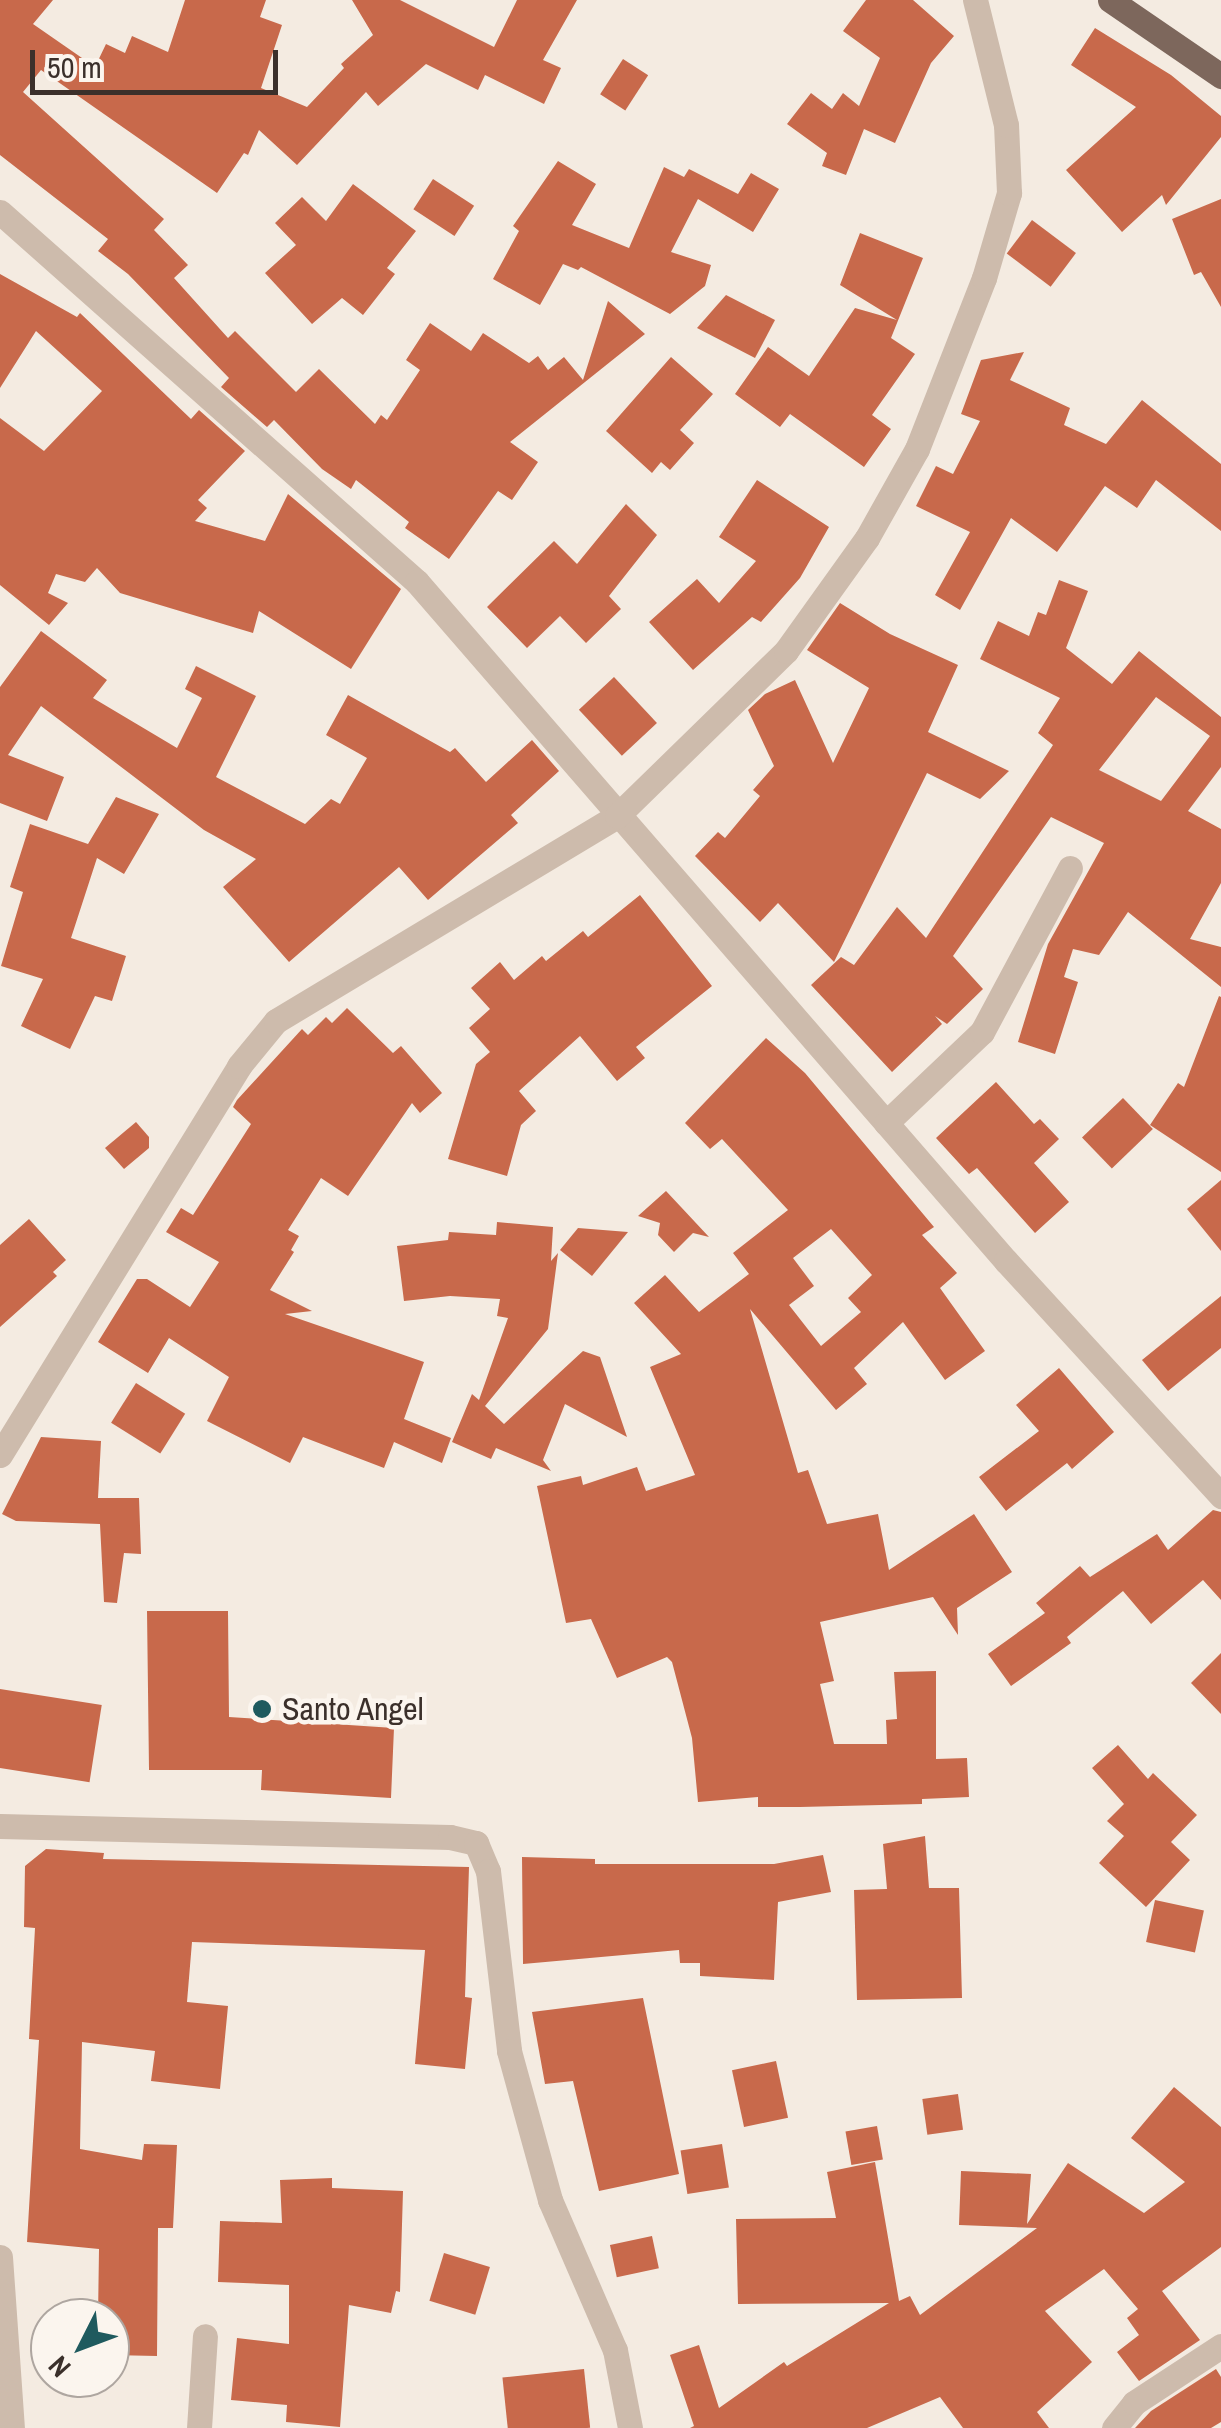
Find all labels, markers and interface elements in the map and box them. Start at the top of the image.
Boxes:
scale bar [35,30,282,92]
text: 50 m [47,47,102,87]
place label: Santo Angel [282,1690,425,1728]
marker: Santo Angel [251,1698,273,1720]
north arrow [30,2298,130,2398]
text: N [40,2348,79,2386]

